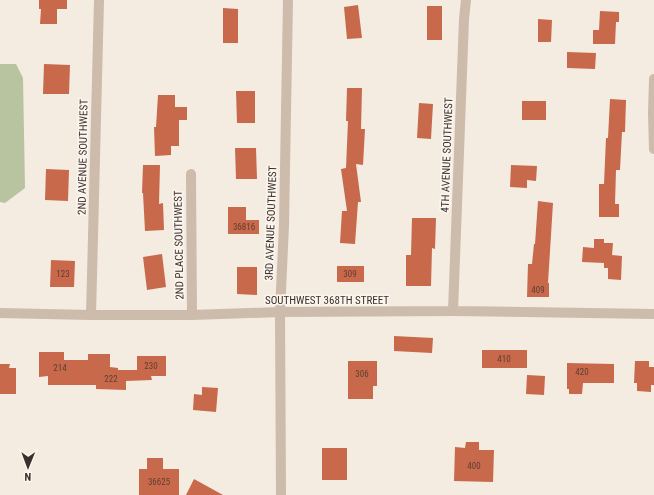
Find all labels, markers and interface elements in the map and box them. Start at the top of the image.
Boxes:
street label: 4TH AVENUE SOUTHWEST [438,97,456,213]
street label: 2ND AVENUE SOUTHWEST [75,99,91,215]
street label: 3RD AVENUE SOUTHWEST [262,165,280,281]
street label: 2ND PLACE SOUTHWEST [172,190,186,300]
house number: 36816 [233,222,255,232]
house number: 123 [56,269,70,279]
house number: 309 [343,269,357,279]
house number: 409 [531,285,545,295]
street label: SOUTHWEST 368TH STREET [265,294,389,307]
house number: 410 [497,354,511,364]
house number: 230 [144,361,158,371]
house number: 214 [53,363,67,373]
house number: 420 [575,367,589,377]
house number: 306 [355,369,369,379]
house number: 222 [104,374,118,384]
north arrow [8,447,48,487]
house number: 400 [467,461,481,471]
text: N [24,470,31,483]
house number: 36625 [148,477,171,487]

